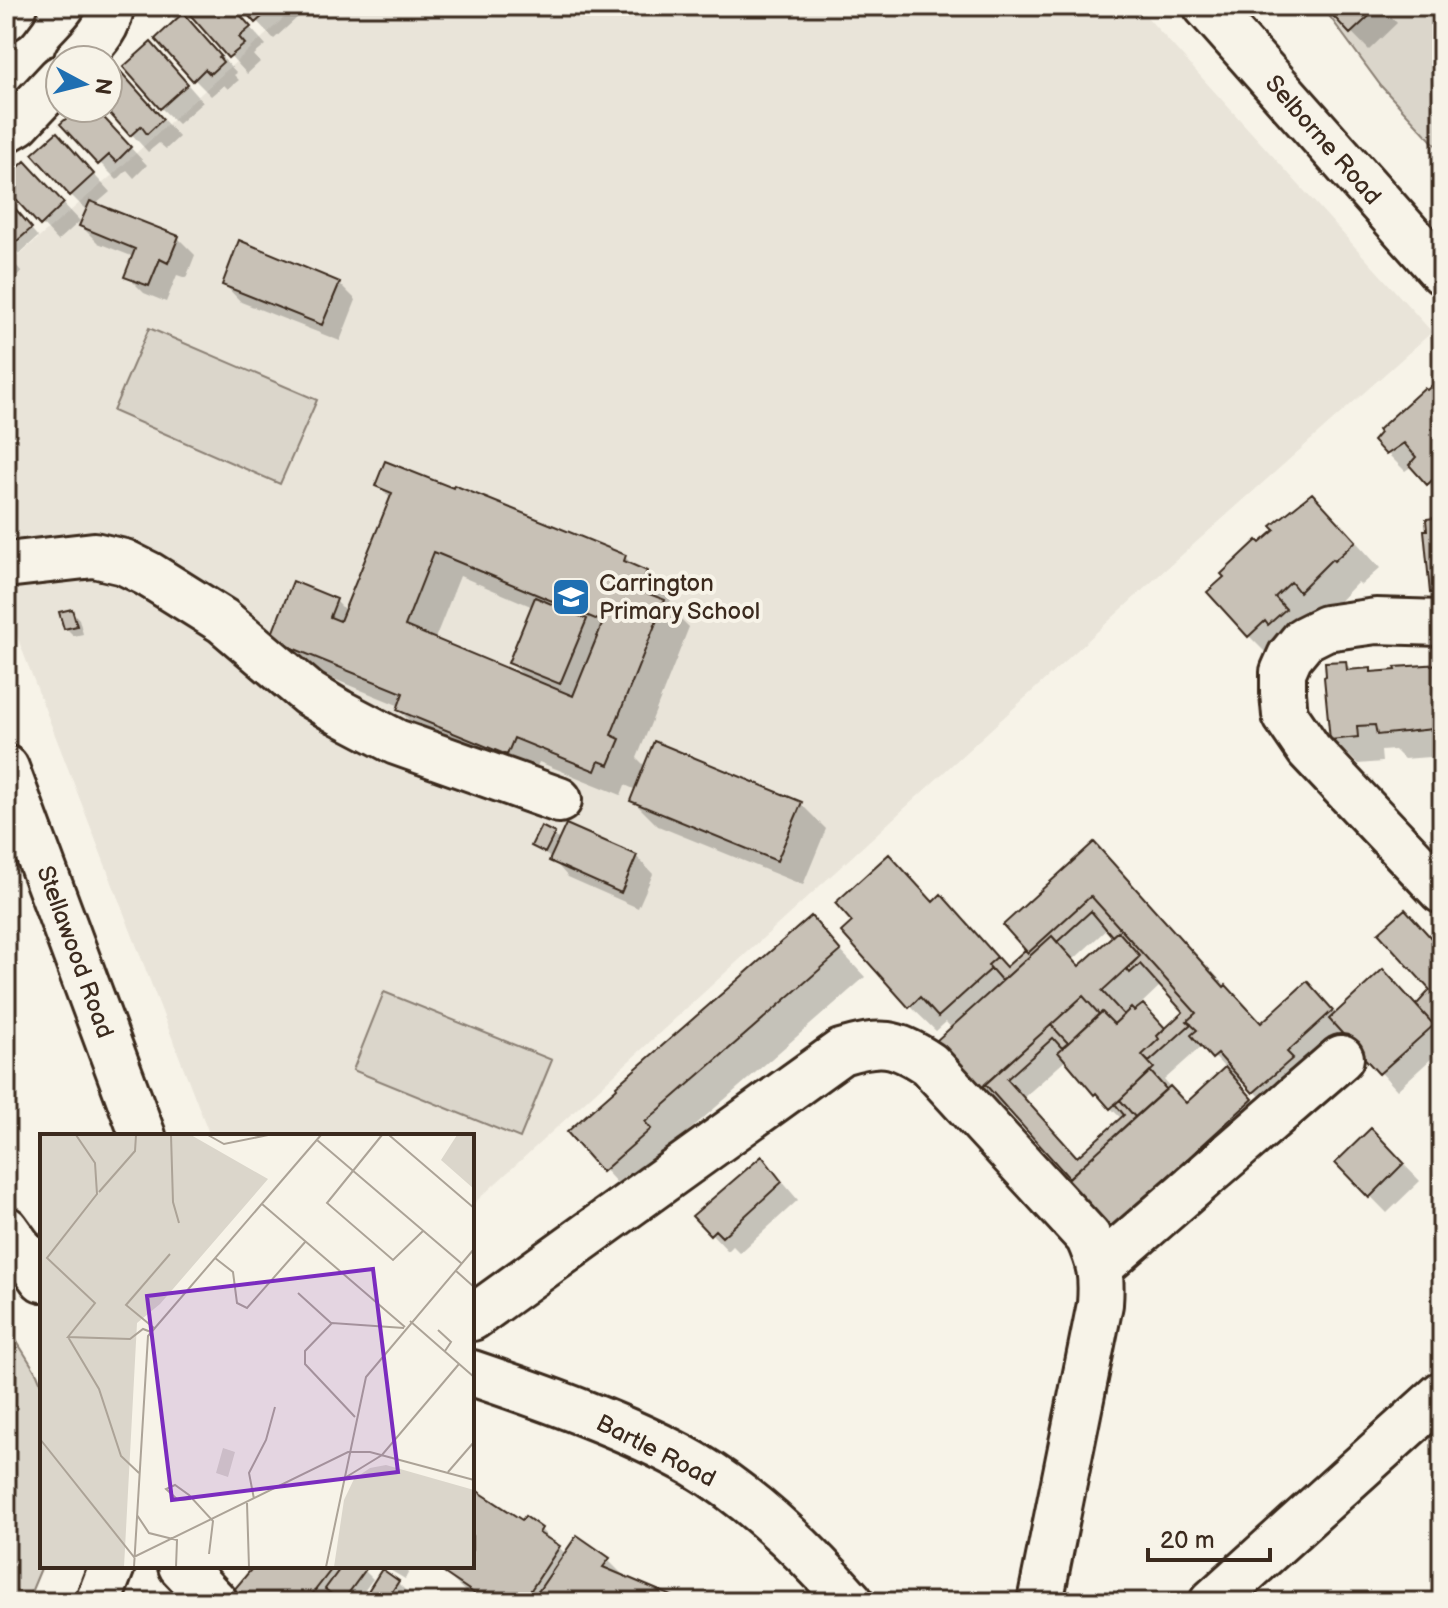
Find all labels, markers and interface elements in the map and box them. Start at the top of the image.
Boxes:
north arrow [44,44,124,124]
street label: Selborne Road [1259,69,1387,211]
text: N [88,76,117,96]
place label: Carrington Primary School [599,569,760,626]
school or university icon: Carrington Primary School [550,576,592,618]
street label: Stellawood Road [30,862,120,1042]
inset map [40,1134,474,1568]
street label: Bartle Road [591,1409,721,1493]
scale bar [1148,1512,1270,1562]
text: 20 m [1160,1526,1215,1555]

